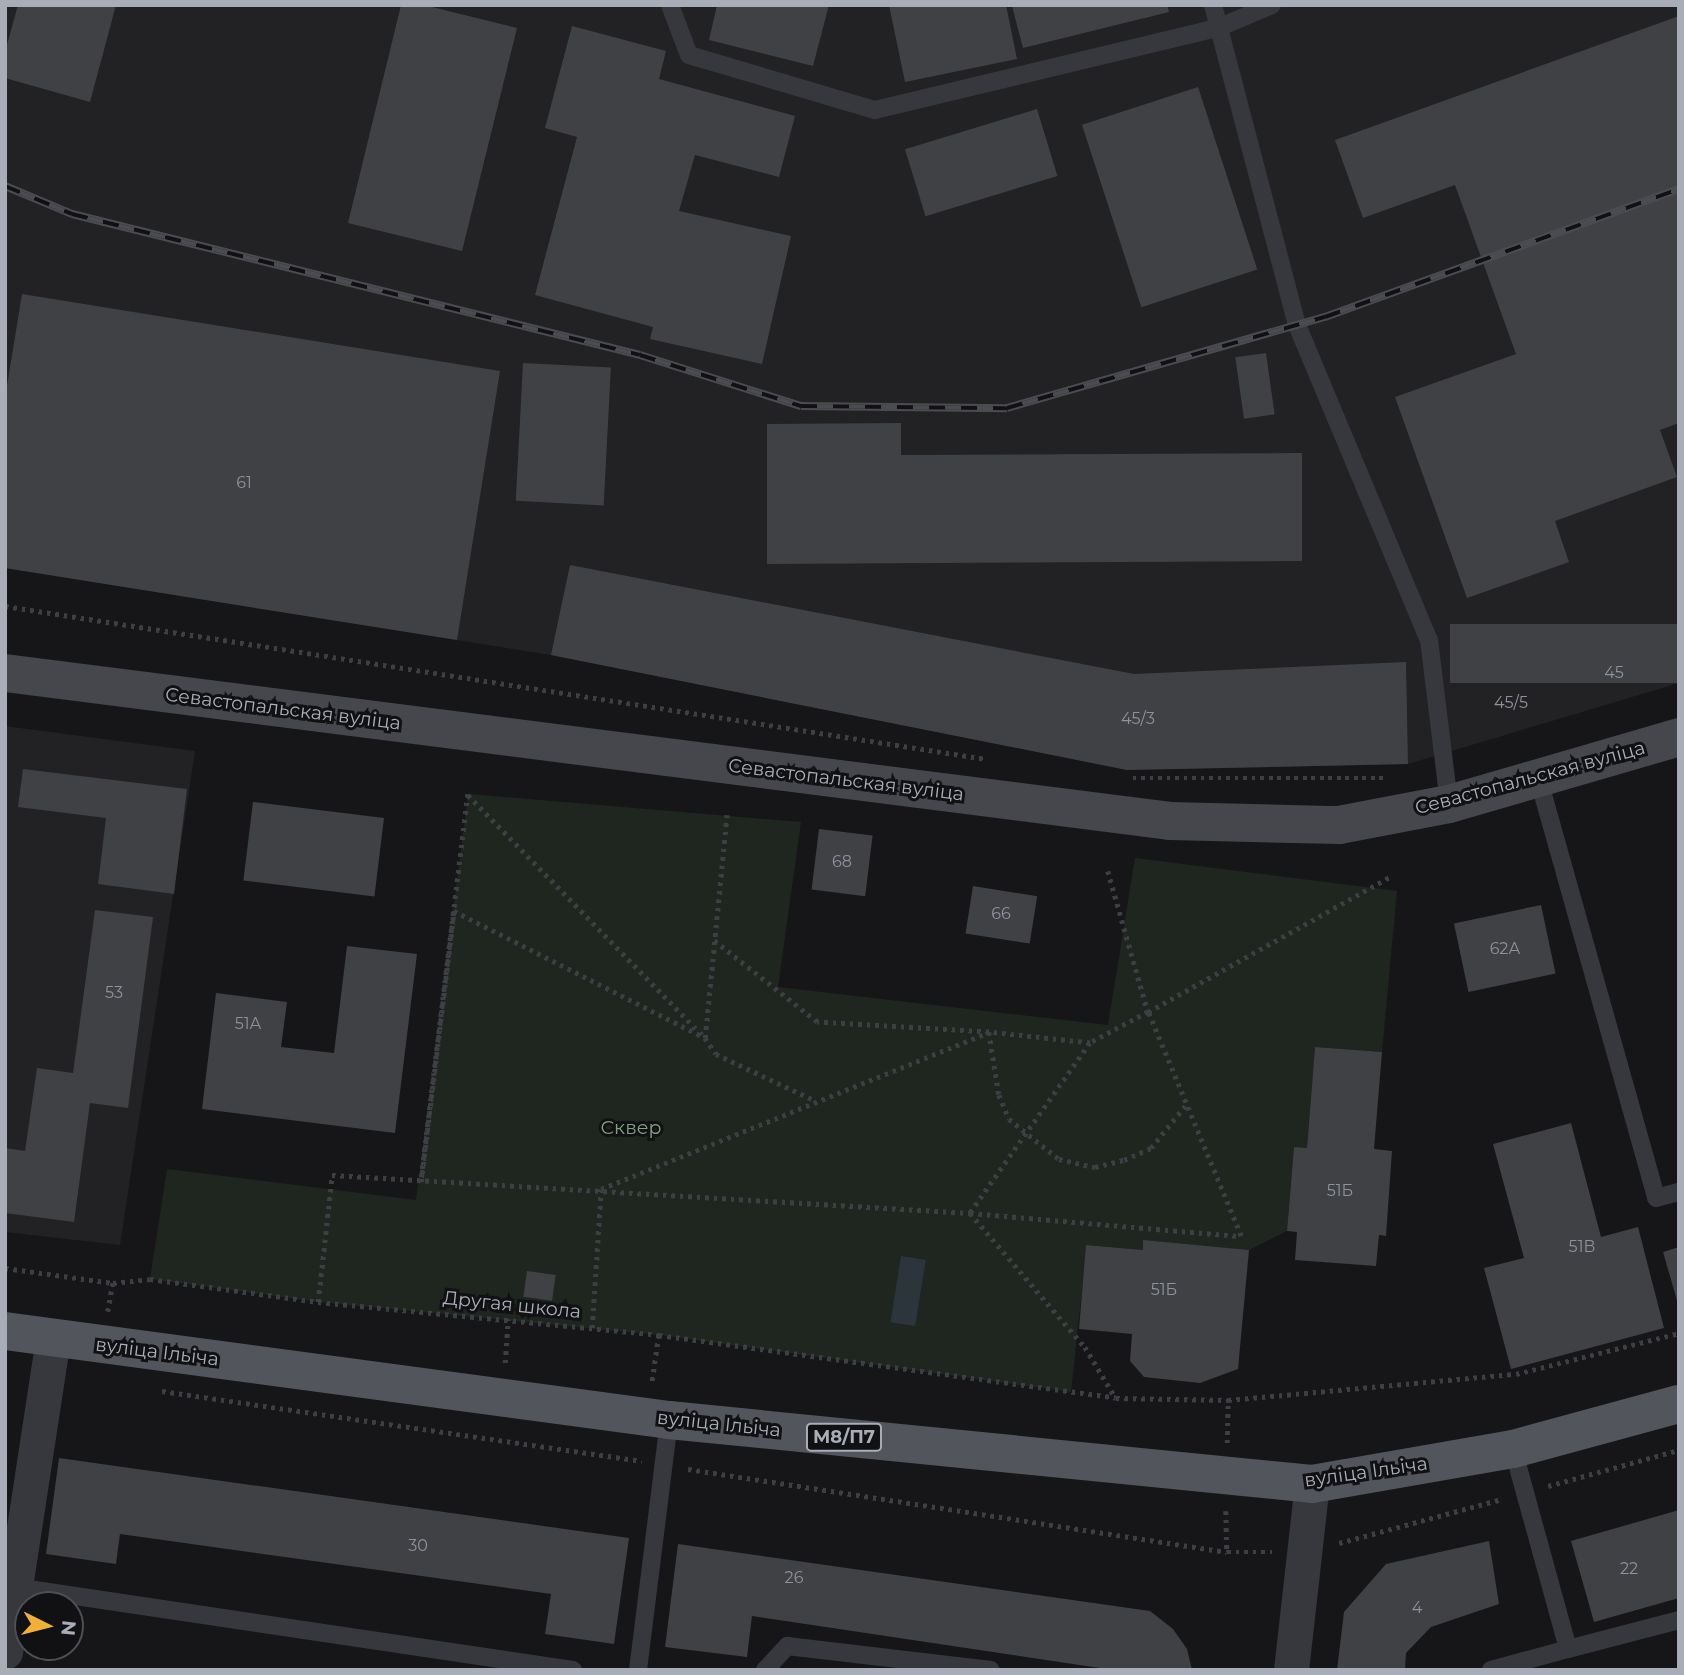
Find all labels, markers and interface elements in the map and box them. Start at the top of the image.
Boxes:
house number: 61 [236,473,252,493]
house number: 45 [1604,663,1624,683]
street label: Севастопальская вуліца [164,683,402,735]
house number: 45/5 [1494,693,1528,713]
house number: 45/3 [1121,709,1155,729]
street label: Севастопальская вуліца [1412,736,1648,820]
street label: Севастопальская вуліца [727,754,965,806]
house number: 68 [832,852,852,872]
house number: 66 [991,904,1011,924]
house number: 62А [1490,939,1520,959]
house number: 53 [105,983,123,1003]
house number: 51А [235,1014,261,1034]
park label: Сквер [601,1117,661,1139]
house number: 51Б [1327,1181,1353,1201]
house number: 51В [1569,1237,1595,1257]
house number: 51Б [1151,1280,1177,1300]
street label: Другая школа [442,1286,582,1324]
street label: вуліца Ільіча [94,1333,220,1371]
street label: вуліца Ільіча [656,1406,782,1442]
road number: М8/П7 [806,1422,882,1452]
street label: вуліца Ільіча [1303,1452,1429,1492]
house number: 30 [408,1536,428,1556]
house number: 22 [1620,1559,1638,1579]
house number: 26 [785,1568,803,1588]
north arrow [14,1591,84,1661]
house number: 4 [1412,1598,1422,1618]
text: N [56,1619,81,1637]

